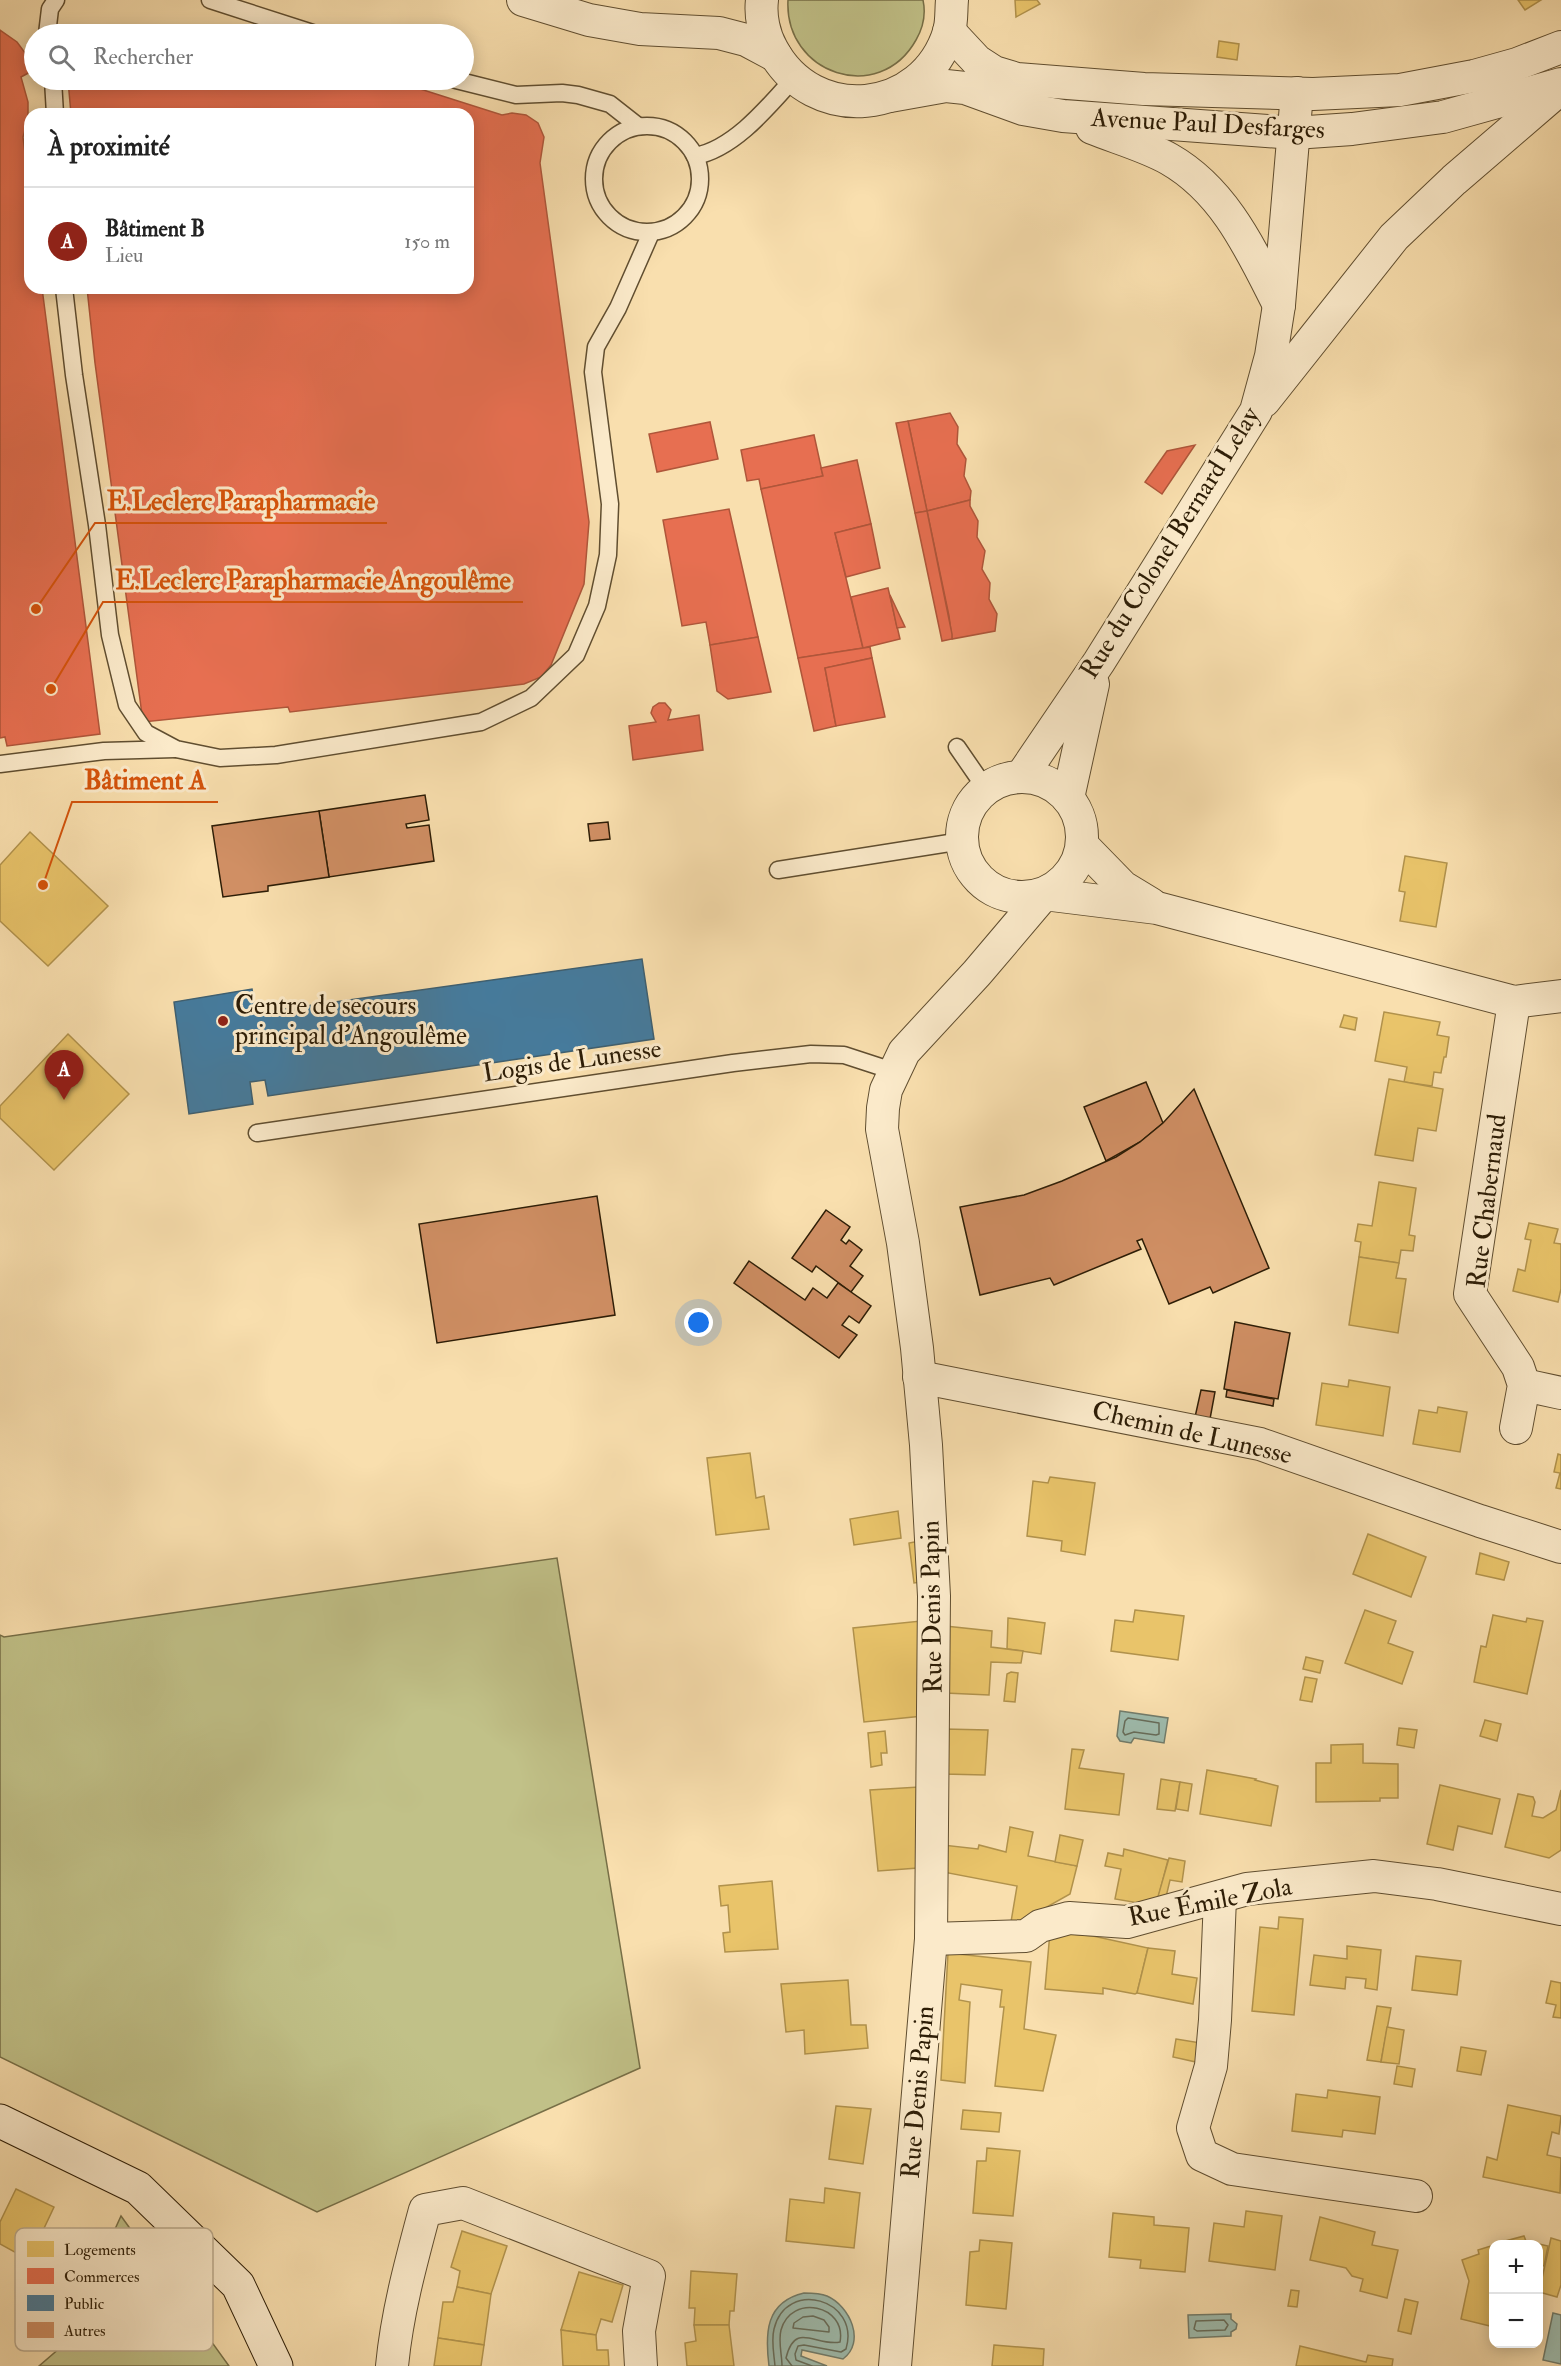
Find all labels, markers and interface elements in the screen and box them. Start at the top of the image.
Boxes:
search box [24,24,474,90]
icon: search [45,41,78,74]
text: Rechercher [93,43,193,71]
street label: Avenue Paul Desfarges [1089,102,1326,146]
text: À proximité [48,131,170,163]
text: Bâtiment B [105,215,205,243]
text: A [61,229,74,254]
text: 150 m [404,229,450,254]
text: Lieu [105,243,143,268]
street label: Rue du Colonel Bernard Lelay [1073,401,1267,685]
callout: E.Leclerc Parapharmacie [95,478,387,523]
text: E.Leclerc Parapharmacie [107,485,376,519]
callout: E.Leclerc Parapharmacie Angoulême [103,557,523,602]
text: E.Leclerc Parapharmacie Angoulême [115,564,512,598]
callout: Bâtiment A [72,757,218,802]
text: Bâtiment A [84,764,207,797]
place label: Centre de secours principal d'Angoulême [234,990,467,1053]
marker: Centre de secours principal d'Angoulême [216,1014,230,1028]
street label: Logis de Lunesse [481,1033,663,1089]
pin: A [44,1050,84,1100]
street label: Rue Chabernaud [1460,1112,1514,1290]
your location [684,1308,713,1337]
street label: Chemin de Lunesse [1089,1394,1295,1472]
street label: Rue Denis Papin [914,1520,951,1694]
street label: Rue Émile Zola [1125,1868,1295,1934]
street label: Rue Denis Papin [894,2004,942,2180]
legend [15,2228,213,2351]
text: Logements [64,2240,136,2260]
map controls [1489,2240,1543,2348]
button: + [1489,2240,1543,2294]
text: Commerces [64,2267,139,2287]
text: Public [64,2294,105,2314]
button: − [1489,2294,1543,2348]
text: Autres [63,2321,106,2341]

